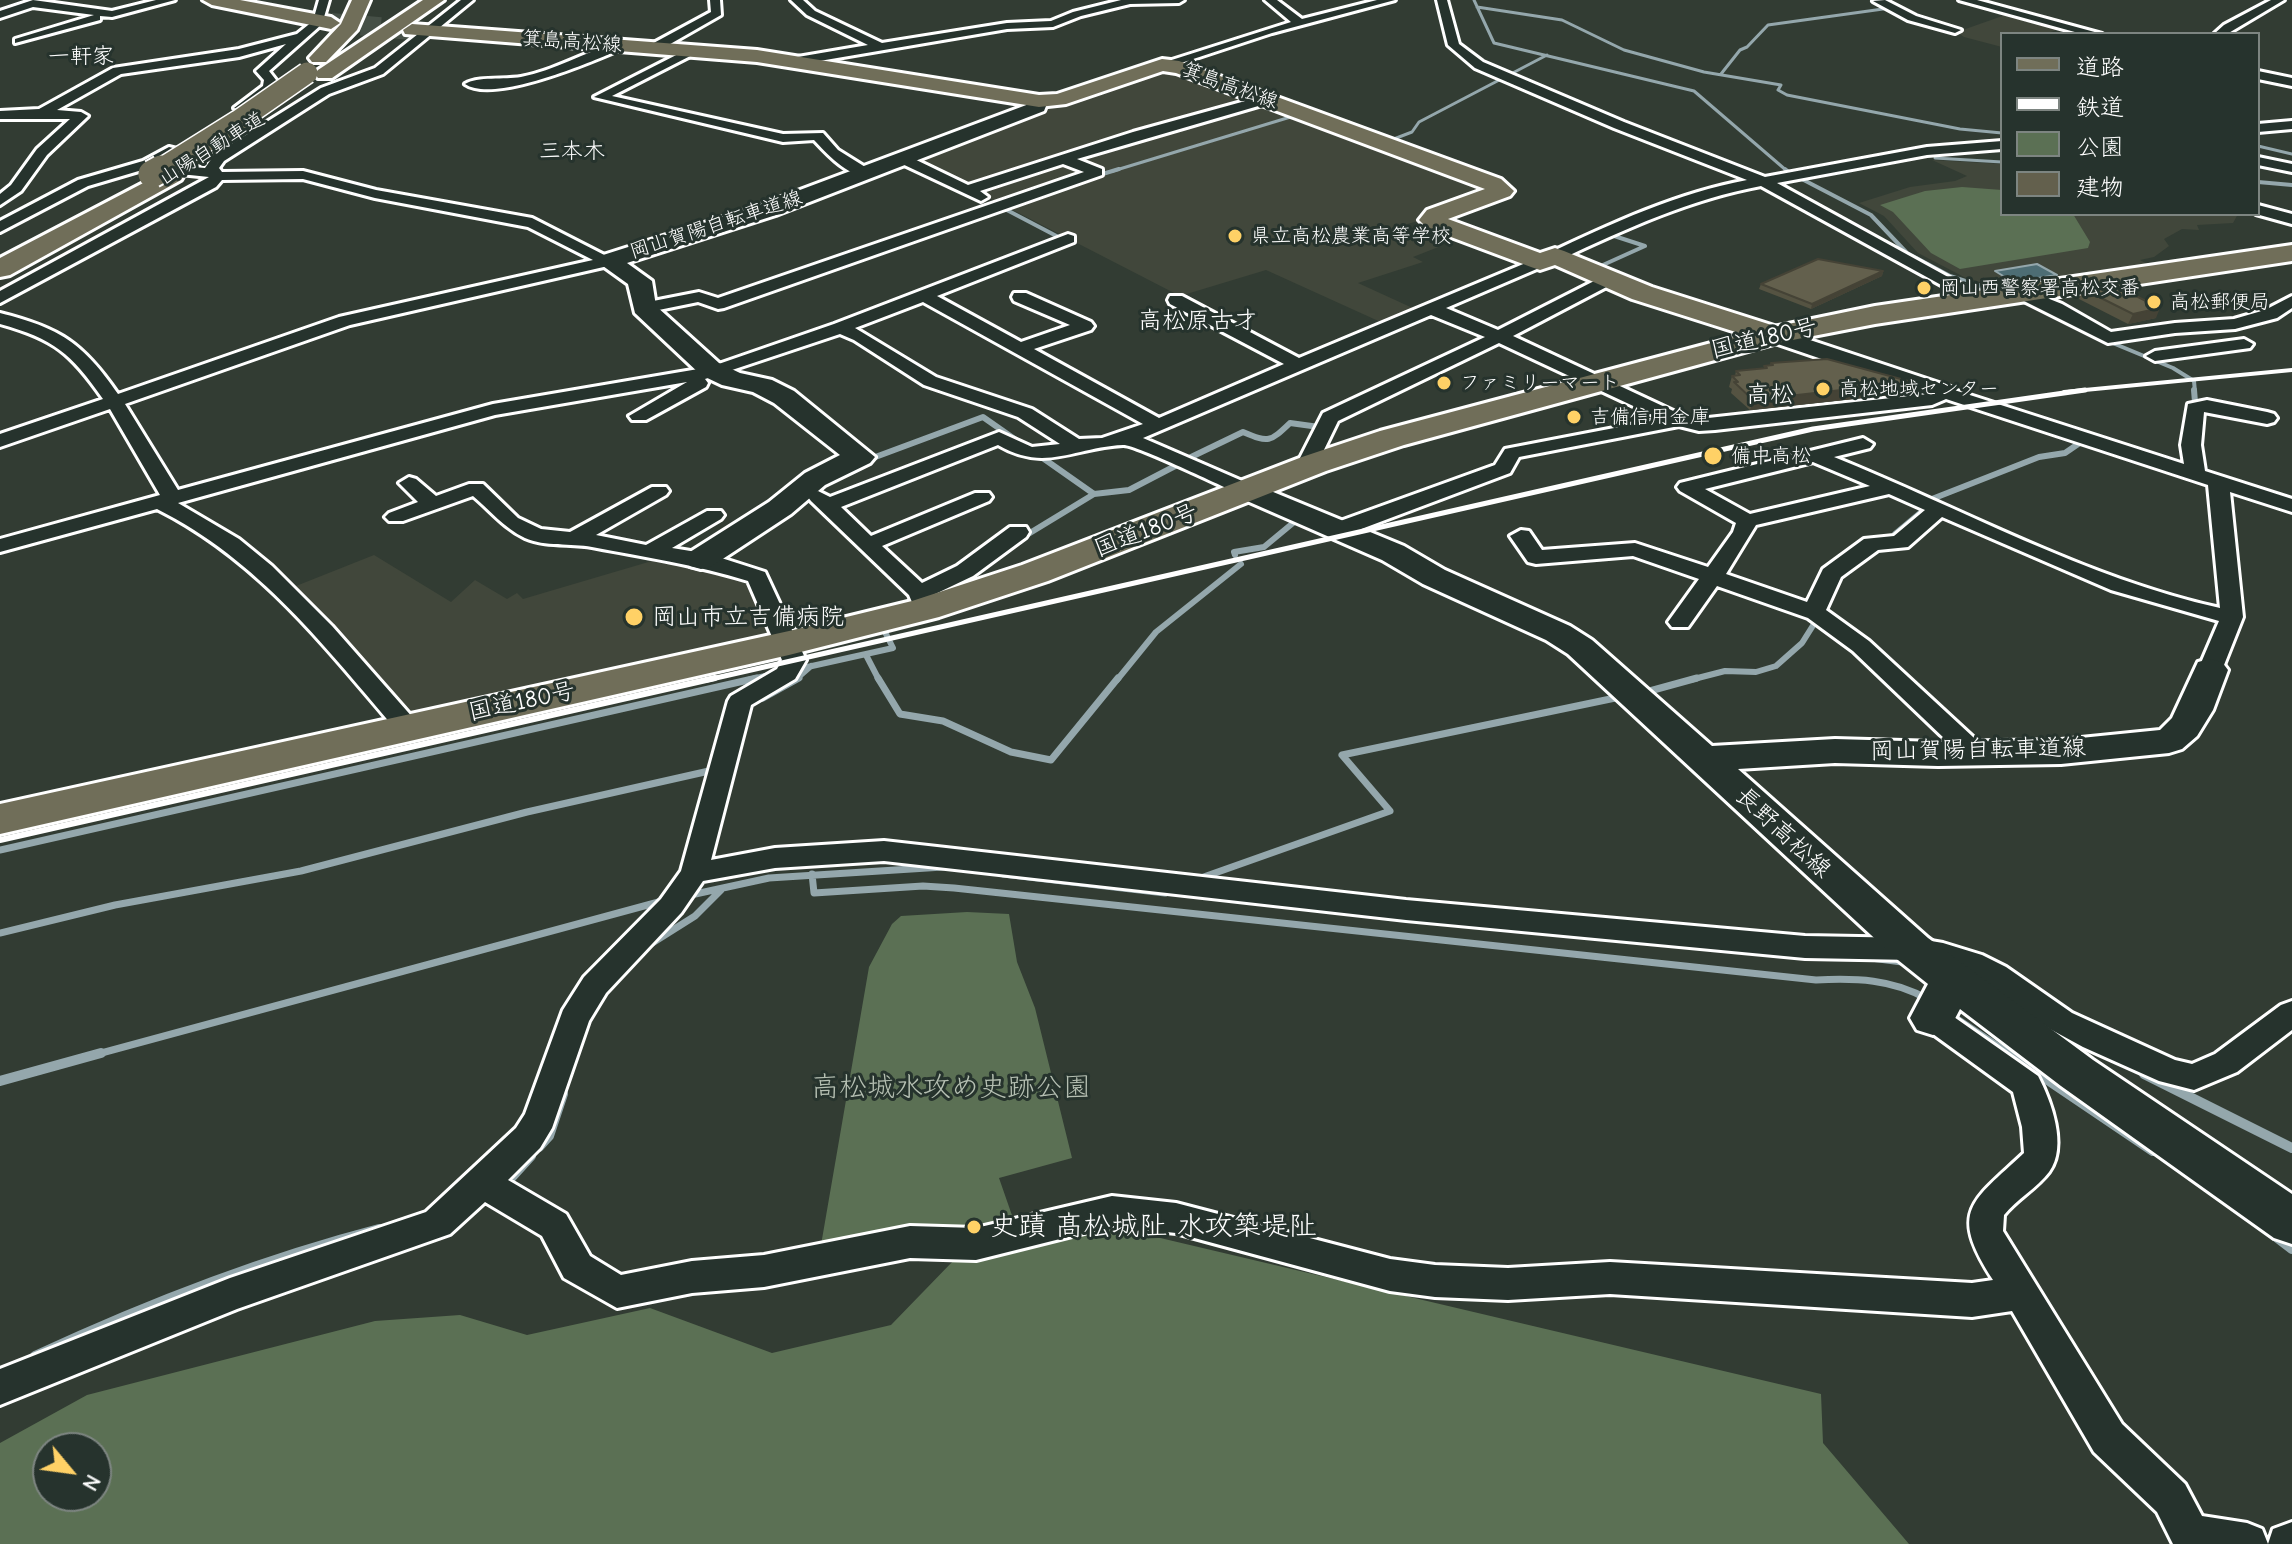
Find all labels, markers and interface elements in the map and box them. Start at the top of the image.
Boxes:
street label: 箕島高松線 [521,27,623,57]
legend [2000,32,2260,216]
district label: 一軒家 [48,44,114,70]
text: 道路 [2076,53,2124,81]
street label: 箕島高松線 [1179,58,1281,114]
text: 鉄道 [2076,93,2124,121]
street label: 山陽自動車道 [155,107,269,191]
text: 公園 [2076,133,2124,161]
district label: 三本木 [539,139,605,165]
text: 建物 [2076,173,2124,201]
street label: 岡山賀陽自転車道線 [627,186,805,264]
place label: 県立高松農業高等学校 [1251,224,1451,248]
marker: 県立高松農業高等学校 [1226,227,1244,245]
place label: 岡山西警察署高松交番 [1940,276,2140,300]
marker: 岡山西警察署高松交番 [1915,279,1933,297]
place label: 高松郵便局 [2170,290,2270,314]
marker: 高松郵便局 [2145,293,2163,311]
district label: 高松原古才 [1138,307,1258,335]
street label: 国道180号 [1708,313,1820,365]
place label: ファミリーマート [1460,371,1620,395]
marker: ファミリーマート [1435,374,1453,392]
place label: 高松地域センター [1839,377,1999,401]
marker: 高松地域センター [1814,380,1832,398]
district label: 高松 [1746,381,1794,409]
place label: 吉備信用金庫 [1590,405,1710,429]
marker: 吉備信用金庫 [1565,408,1583,426]
place label: 備中高松 [1731,444,1811,468]
marker: 備中高松 [1702,445,1724,467]
street label: 国道180号 [1090,498,1202,564]
place label: 岡山市立吉備病院 [652,603,844,631]
marker: 岡山市立吉備病院 [623,606,645,628]
street label: 国道180号 [466,677,578,727]
street label: 岡山賀陽自転車道線 [1870,734,2086,766]
street label: 長野高松線 [1729,782,1837,884]
park label: 高松城水攻め史跡公園 [811,1071,1091,1105]
place label: 史蹟 髙松城阯 水攻築堤阯 [990,1210,1317,1244]
marker: 史蹟 髙松城阯 水攻築堤阯 [965,1218,983,1236]
north arrow [32,1432,112,1512]
text: N [76,1470,106,1495]

